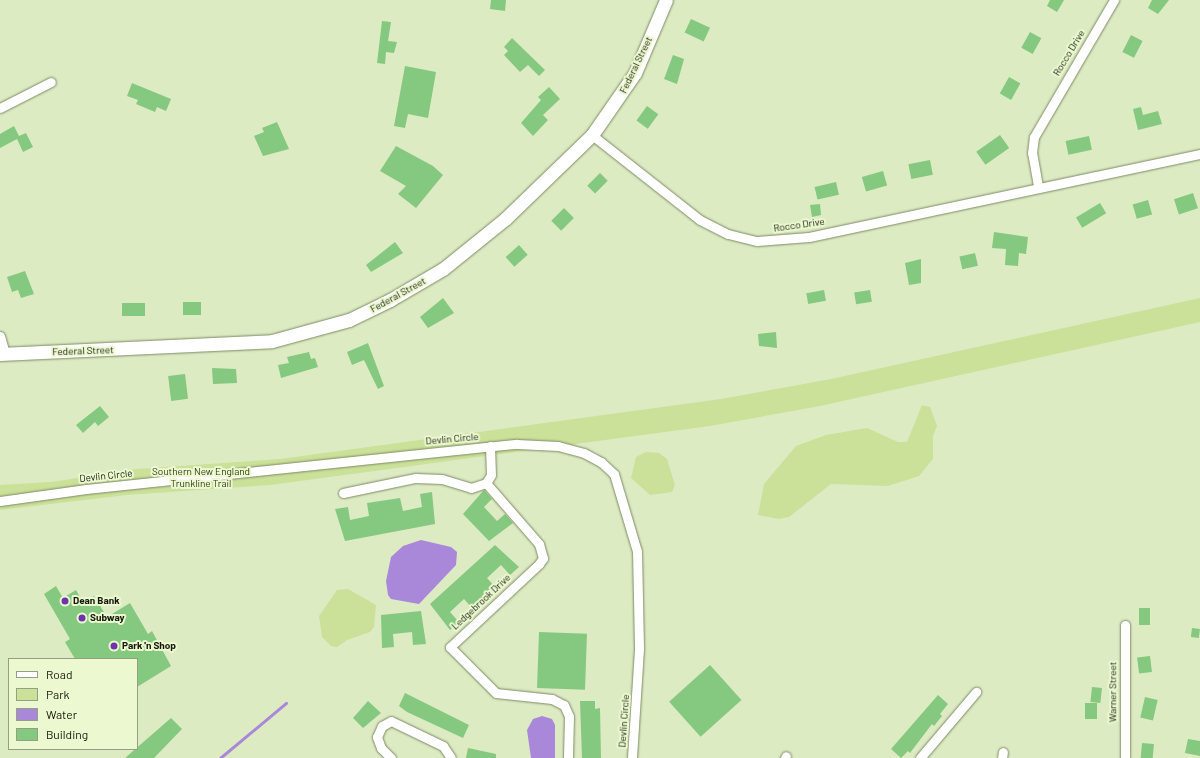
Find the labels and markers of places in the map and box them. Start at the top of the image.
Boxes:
place label: Dean Bank [73,595,120,607]
marker: Dean Bank [60,596,70,606]
place label: Subway [90,612,125,624]
marker: Subway [77,613,87,623]
place label: Park 'n Shop [122,640,176,652]
marker: Park 'n Shop [109,641,119,651]

